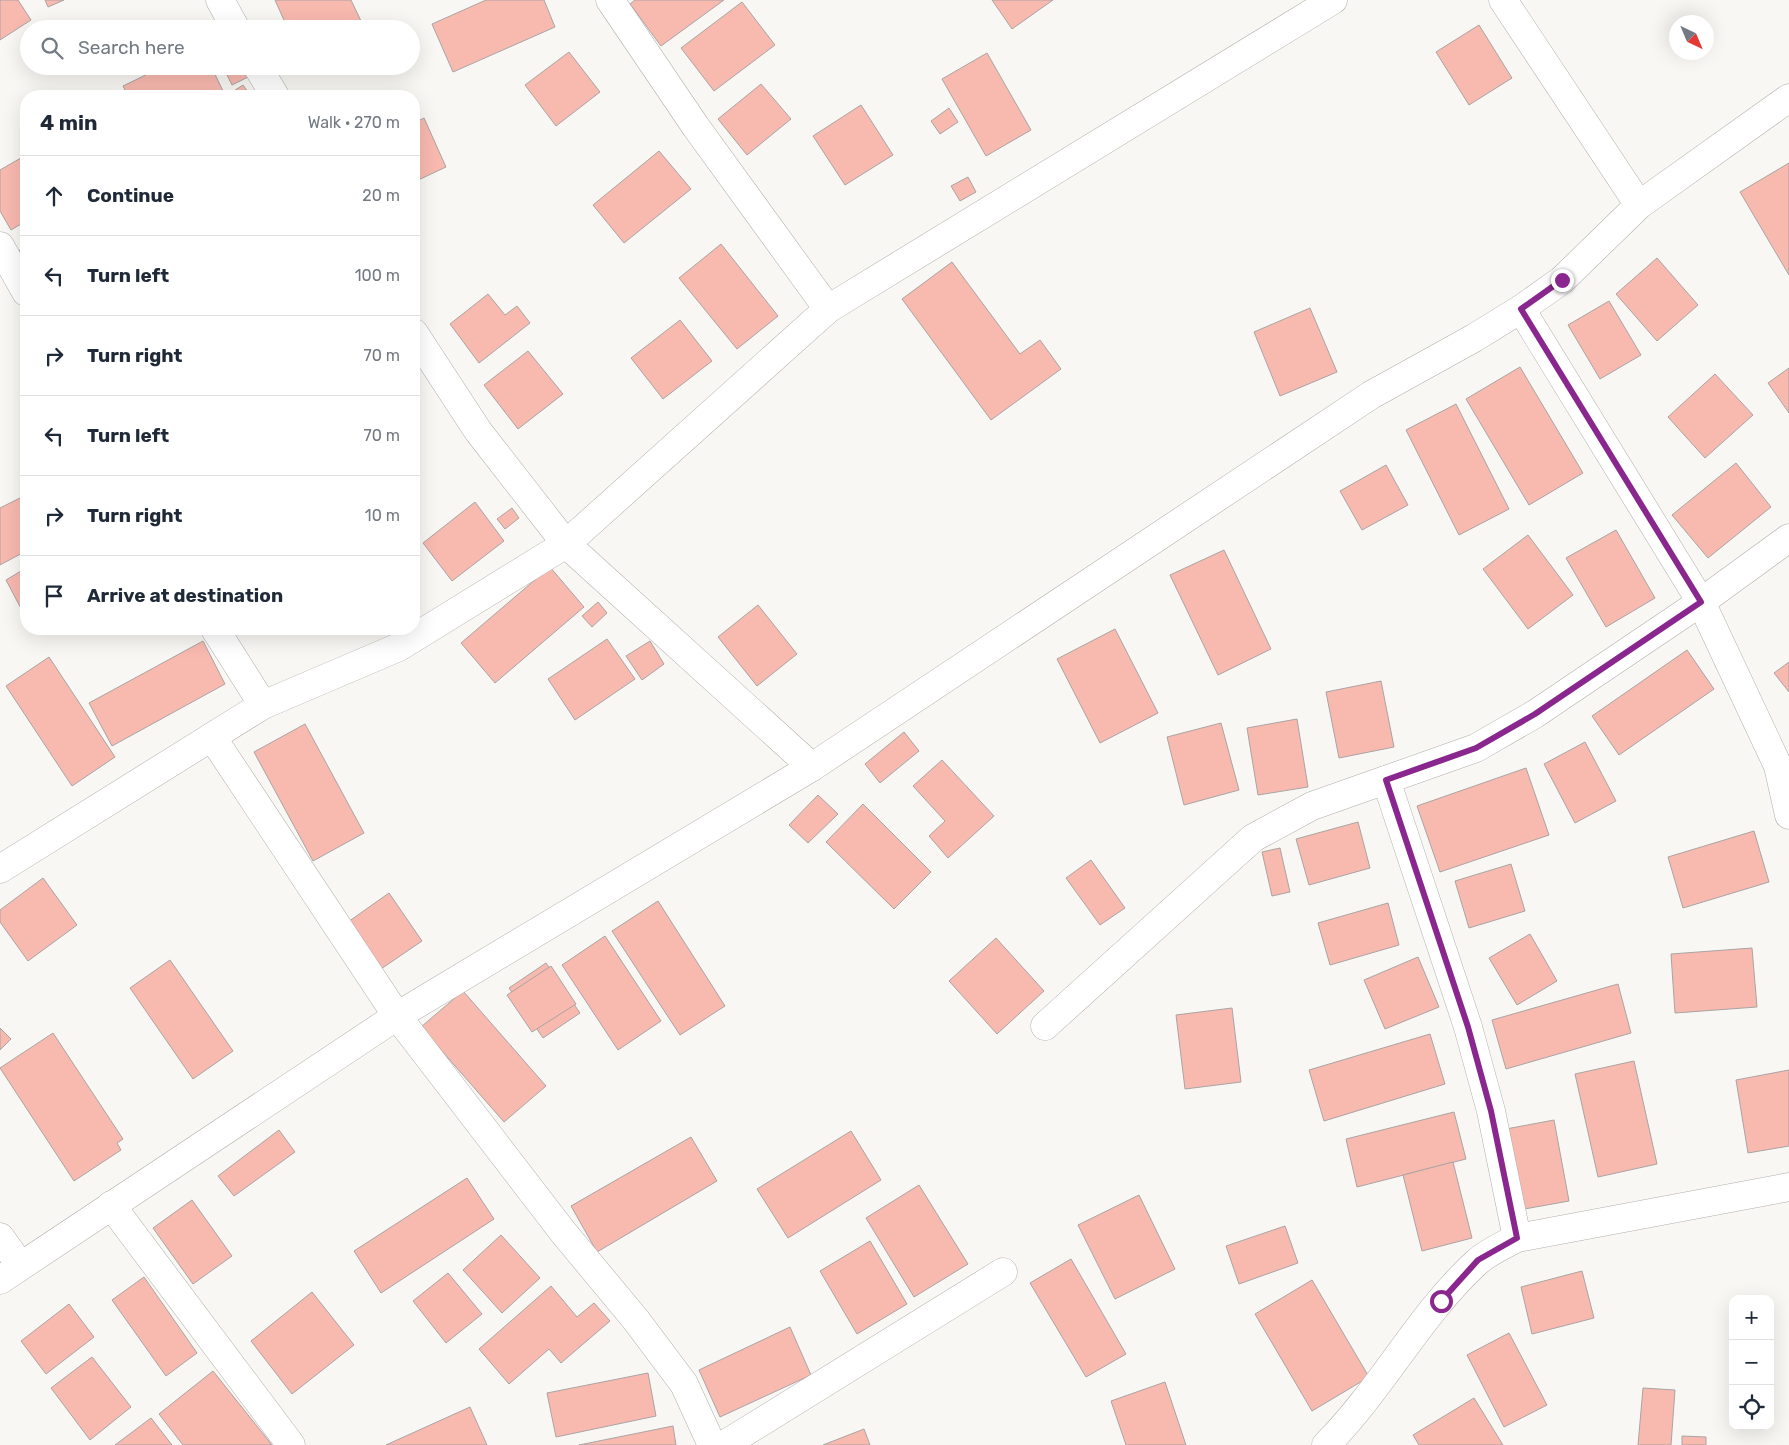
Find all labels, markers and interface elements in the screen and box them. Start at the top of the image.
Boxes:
north arrow [1669,15,1714,60]
search box [20,20,420,75]
icon: search [38,34,66,62]
text: Search here [78,36,185,59]
text: 4 min [40,110,98,135]
text: Walk · 270 m [308,113,400,132]
icon: ahead [40,182,68,210]
text: Continue [87,184,174,207]
text: 20 m [362,186,400,205]
icon: left [40,262,68,290]
text: Turn left [87,264,169,287]
text: 100 m [355,266,400,285]
route end [1551,269,1574,292]
icon: right [40,342,68,370]
text: Turn right [87,344,182,367]
text: 70 m [363,346,400,365]
icon: left [40,422,68,450]
text: Turn left [87,424,169,447]
text: 70 m [363,426,400,445]
icon: right [40,502,68,530]
text: Turn right [87,504,182,527]
text: 10 m [365,506,400,525]
icon: arrive [40,582,68,610]
text: Arrive at destination [87,584,283,607]
route start [1430,1290,1453,1313]
map controls [1729,1295,1774,1430]
button: + [1729,1295,1774,1340]
button: − [1729,1340,1774,1385]
button: locate [1729,1385,1774,1430]

